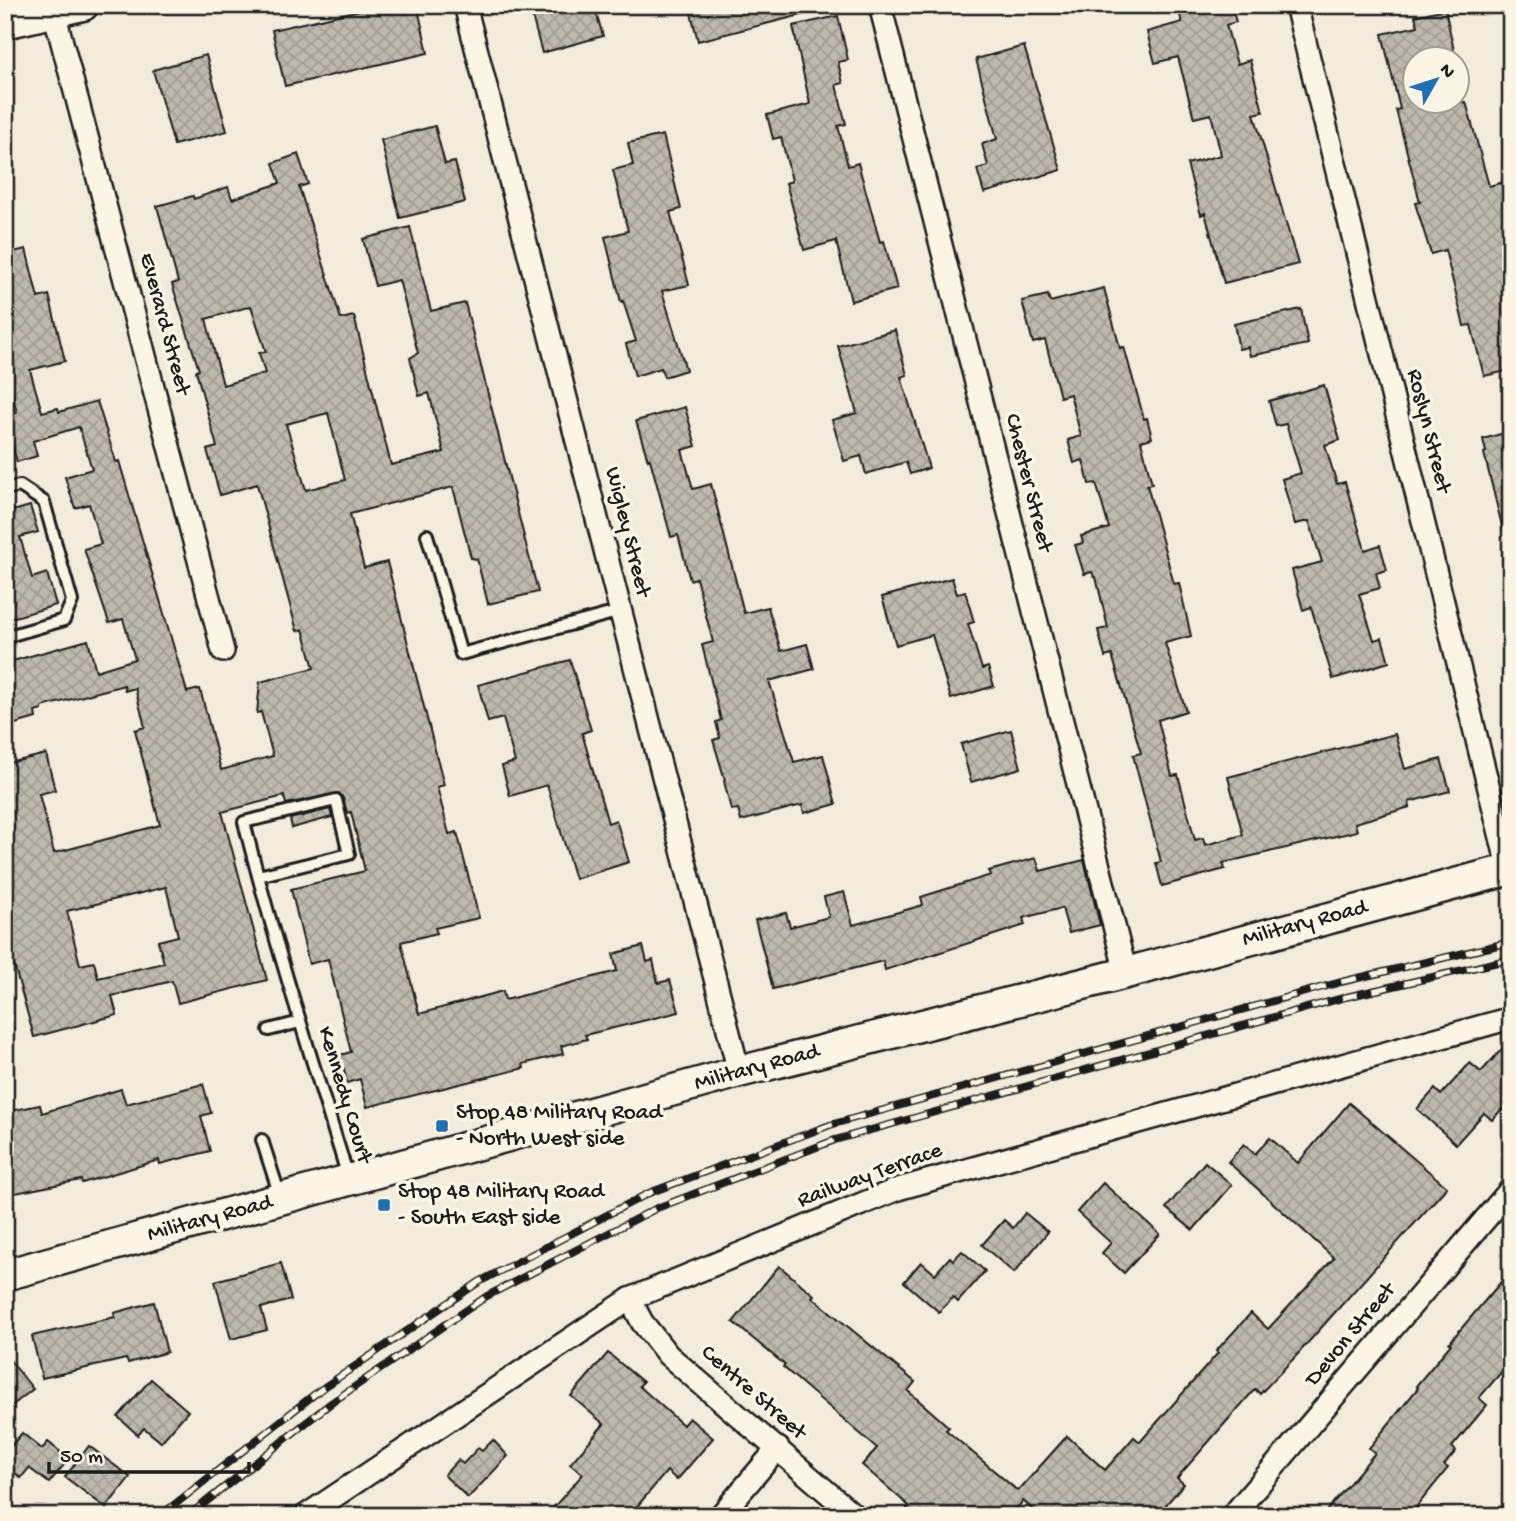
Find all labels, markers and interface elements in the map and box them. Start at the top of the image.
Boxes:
north arrow [1400,46,1470,116]
text: N [1434,59,1459,84]
street label: Everard Street [132,250,196,399]
street label: Roslyn Street [1400,366,1457,497]
street label: Chester Street [998,411,1059,556]
street label: Wigley Street [598,464,657,601]
street label: Military Road [1240,894,1372,954]
street label: Kennedy Court [310,1024,378,1168]
street label: Military Road [692,1038,824,1098]
place label: Stop 48 Military Road - North West side [456,1100,664,1153]
marker: Stop 48 Military Road - North West side [434,1118,450,1134]
street label: Railway Terrace [794,1137,947,1215]
place label: Stop 48 Military Road - South East side [398,1179,606,1232]
street label: Military Road [145,1189,277,1249]
marker: Stop 48 Military Road - South East side [376,1197,392,1213]
street label: Devon Street [1299,1277,1403,1394]
street label: Centre Street [695,1340,813,1447]
scale bar [49,1430,248,1474]
text: 50 m [60,1446,103,1471]

